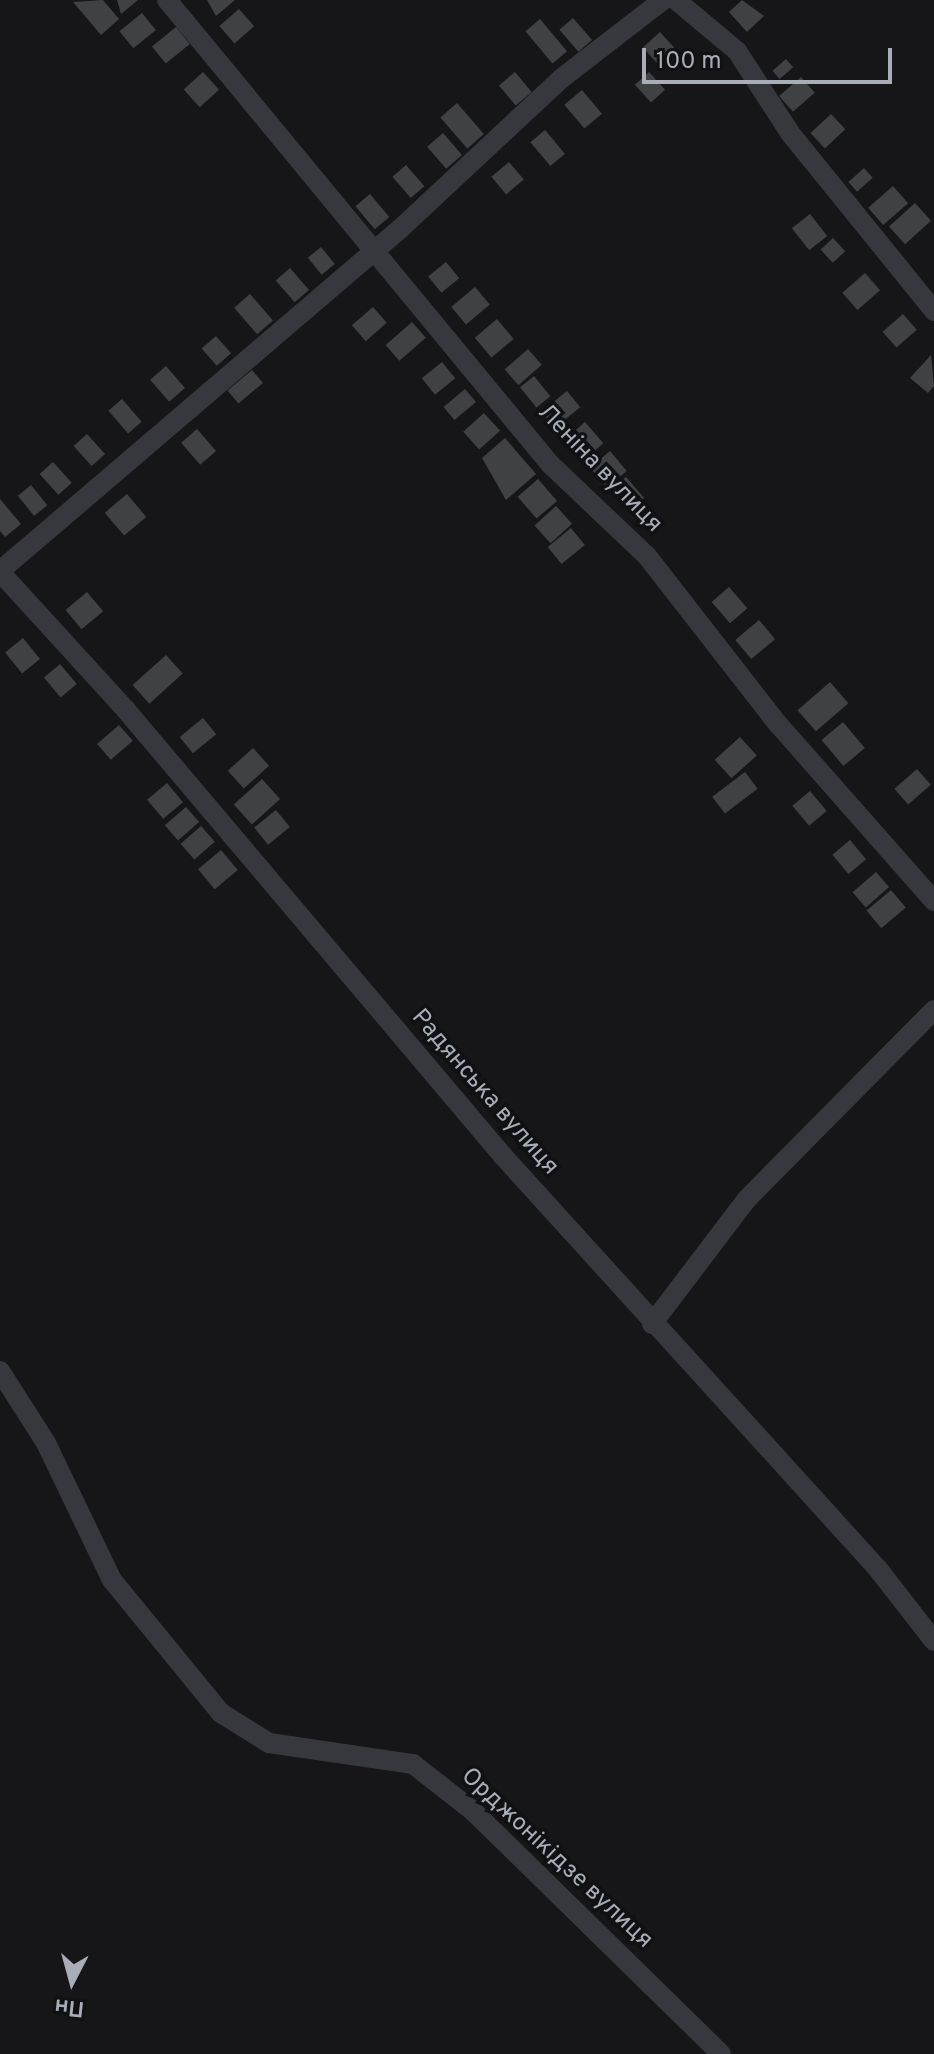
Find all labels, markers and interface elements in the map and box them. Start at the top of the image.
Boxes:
scale bar [646,32,896,82]
text: 100 m [656,47,722,77]
street label: Леніна вулиця [531,399,667,539]
street label: Радянська вулиця [404,1004,564,1182]
street label: Орджонікідзе вулиця [454,1763,658,1955]
north arrow [32,1942,112,2022]
text: Пн [53,1991,86,2021]

